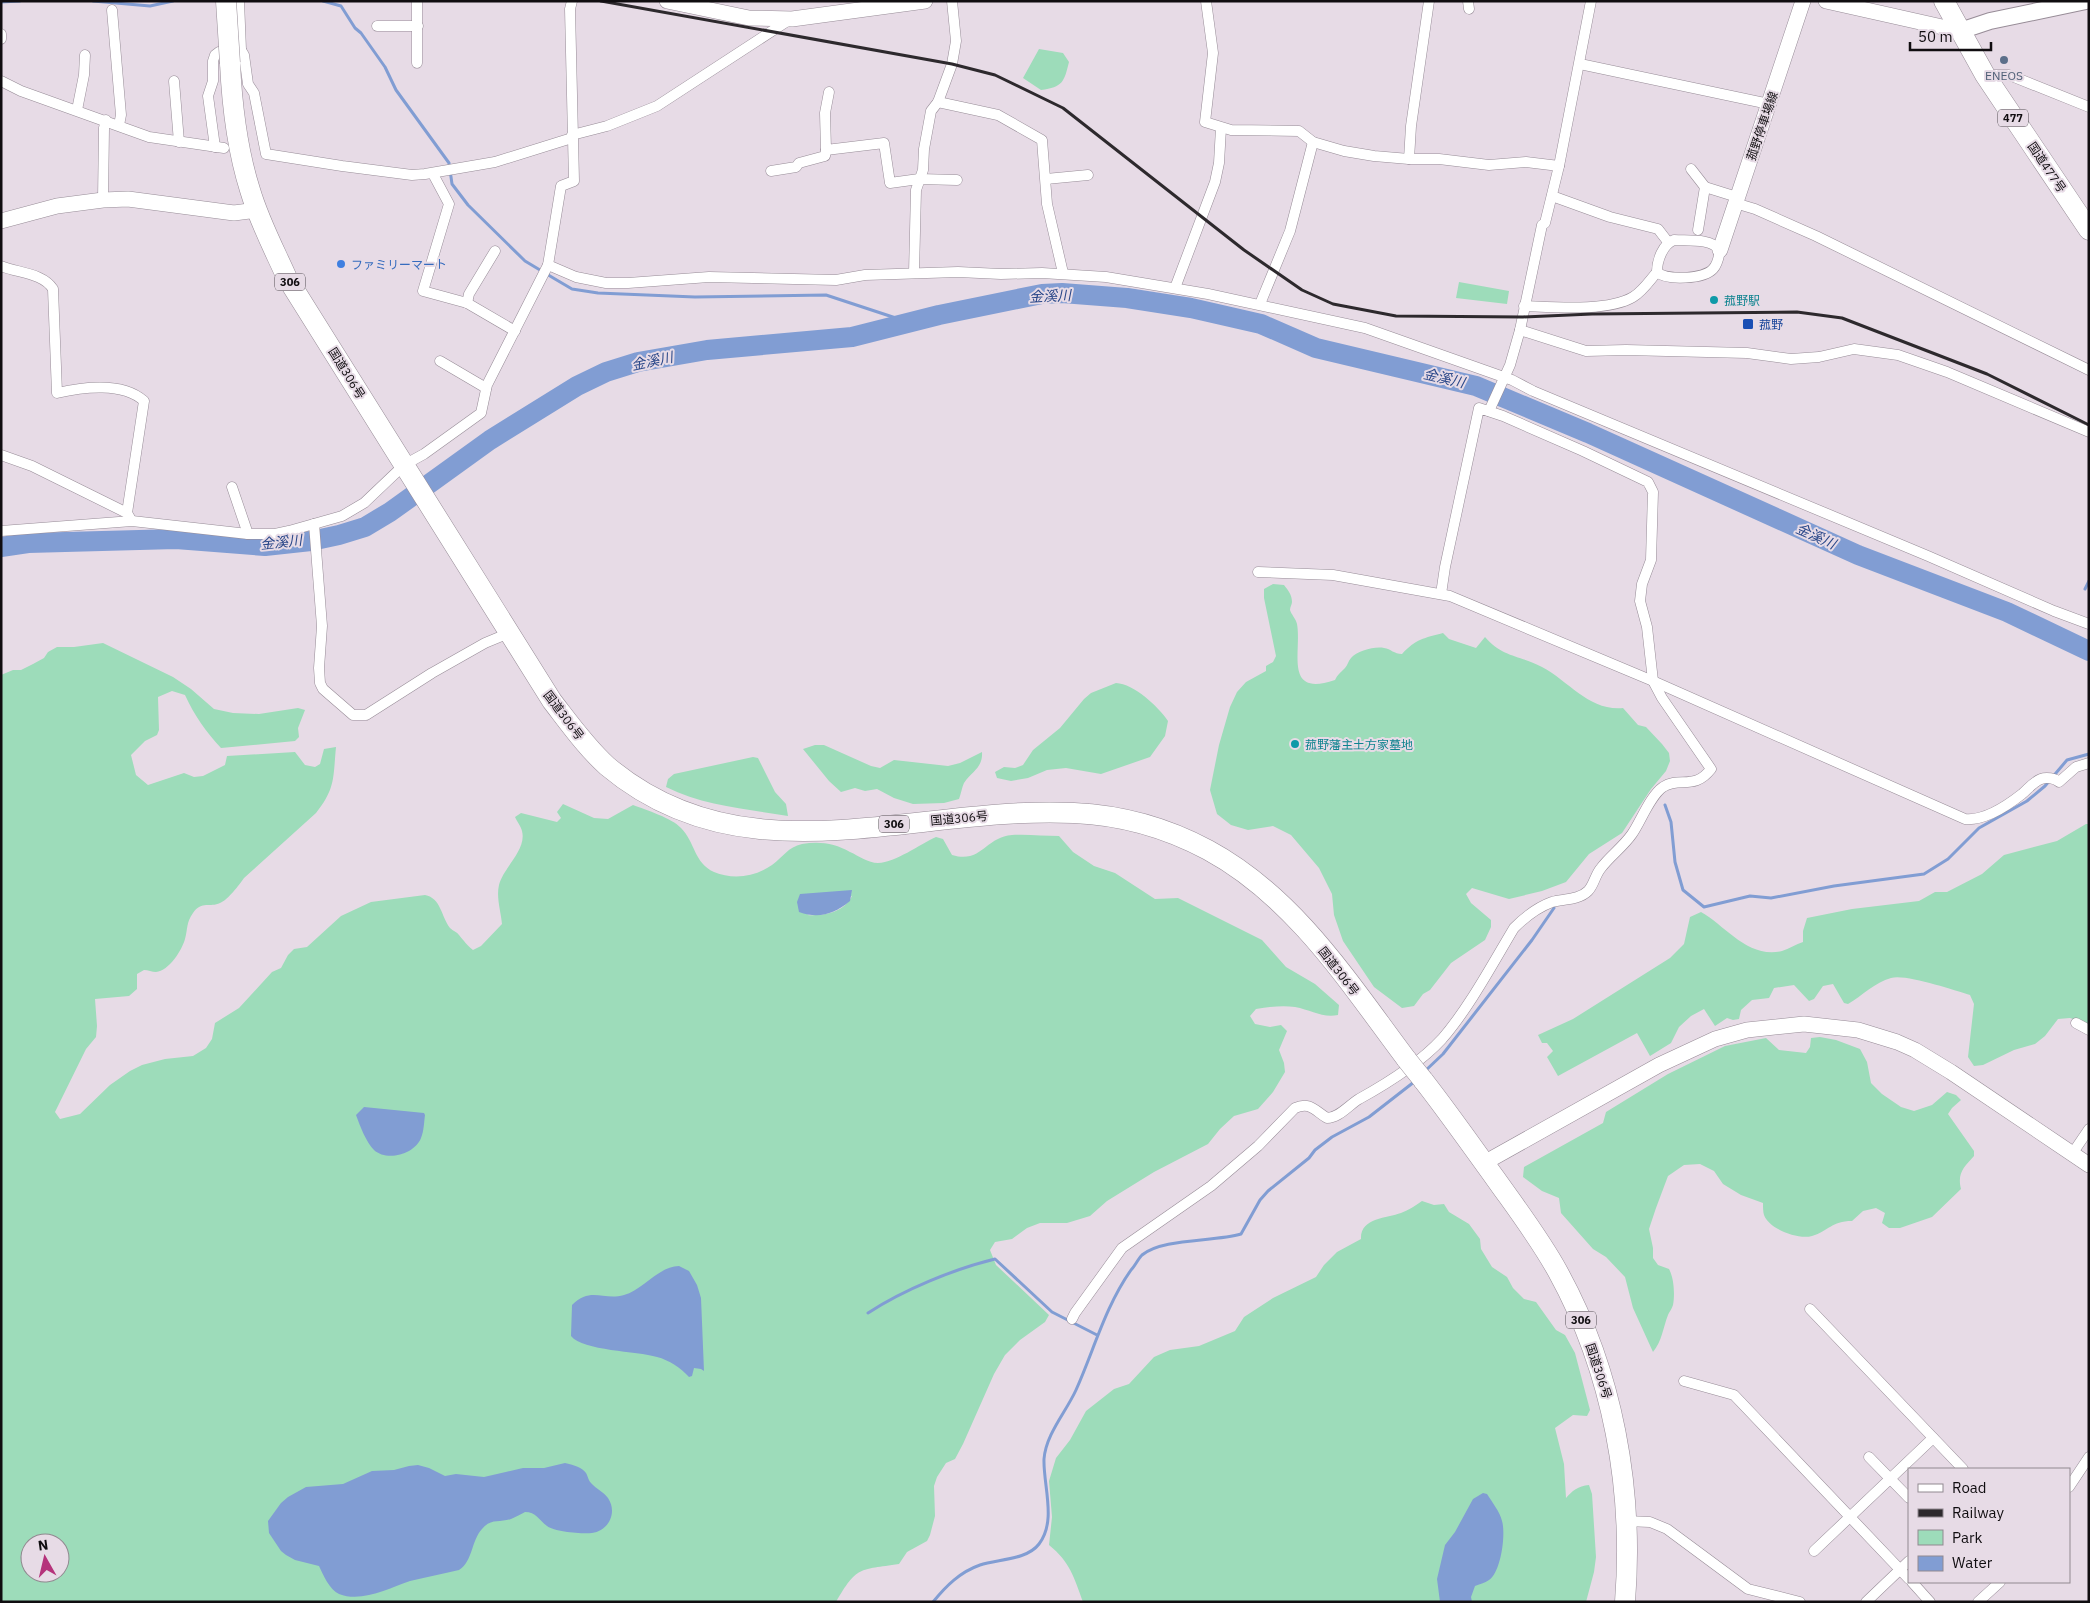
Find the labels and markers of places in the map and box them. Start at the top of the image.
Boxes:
marker: ENEOS [1998,54,2010,66]
place label: ENEOS [1985,68,2023,83]
place label: ファミリーマート [351,257,447,272]
marker: ファミリーマート [335,258,347,270]
place label: 菰野駅 [1724,293,1760,308]
marker: 菰野駅 [1708,294,1720,306]
marker: 菰野 [1741,317,1755,331]
place label: 菰野 [1759,317,1783,332]
place label: 菰野藩主土方家墓地 [1305,737,1413,752]
marker: 菰野藩主土方家墓地 [1289,738,1301,750]

